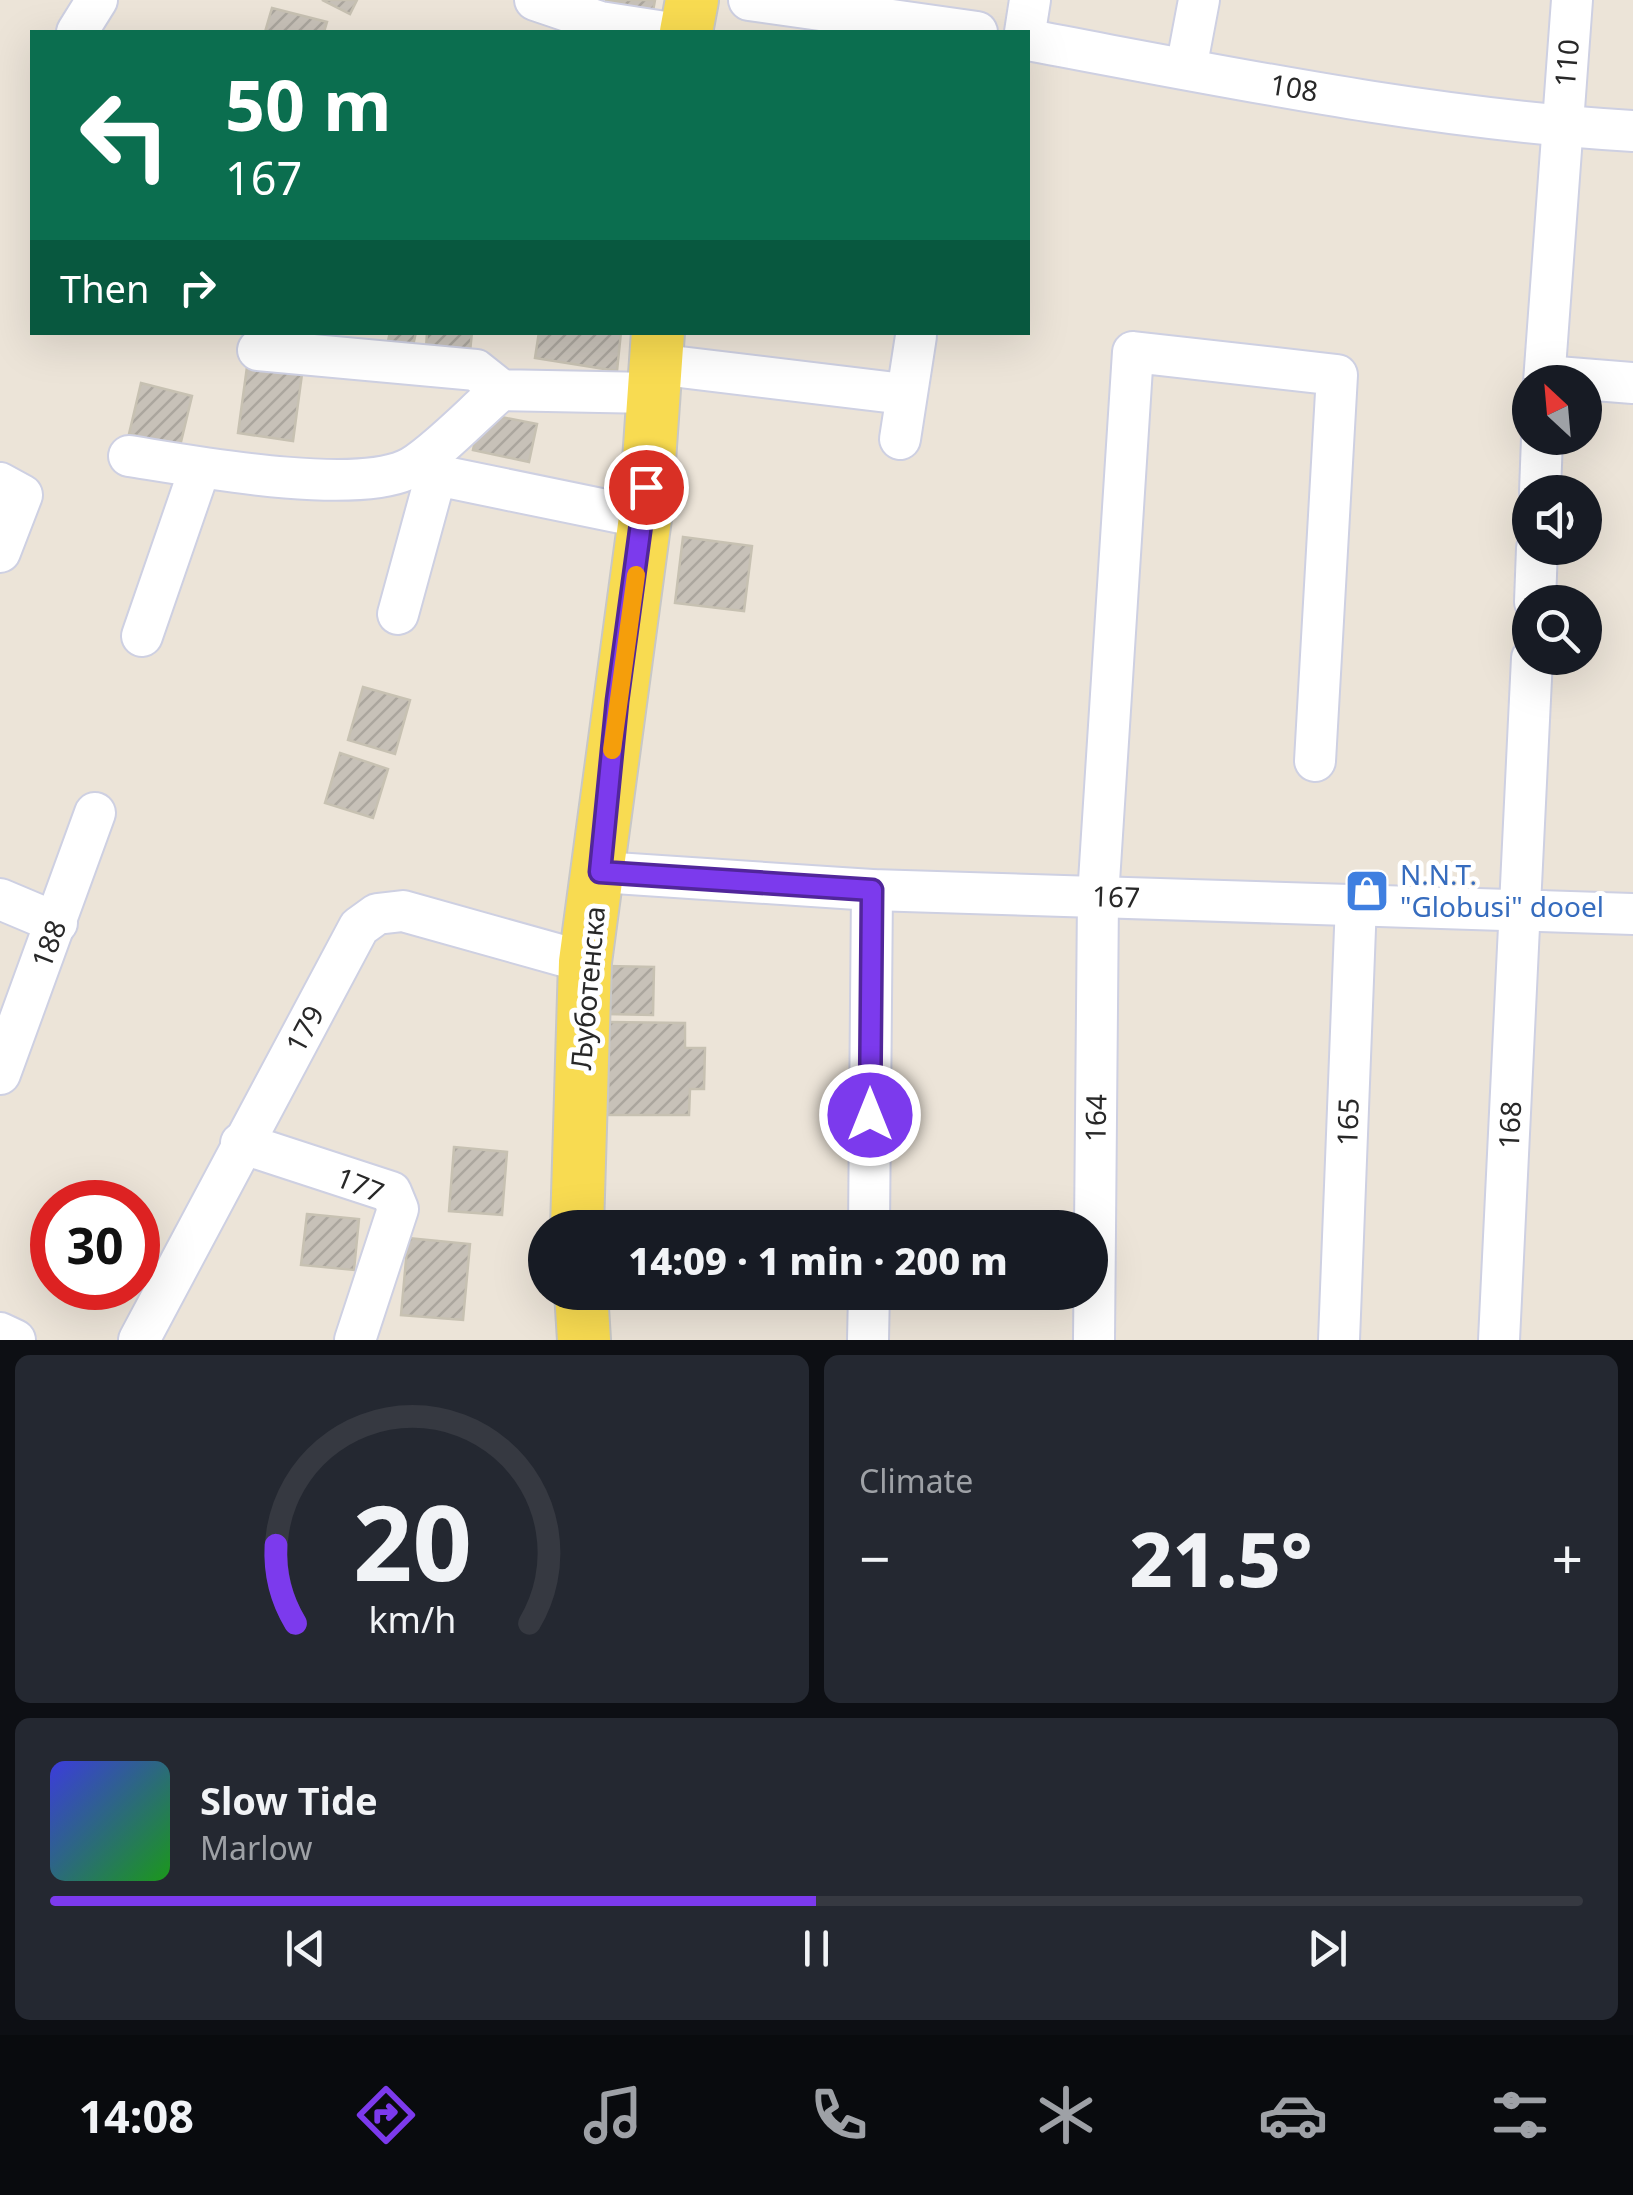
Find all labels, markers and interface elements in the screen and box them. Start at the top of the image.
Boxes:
street label: 110 [1545,37,1587,89]
text: 50 m [225,56,392,152]
street label: 108 [1267,64,1321,110]
icon: left [60,70,190,200]
text: 167 [225,147,302,208]
icon: right [170,260,225,315]
text: Then [60,262,150,314]
north arrow [1512,365,1602,455]
map controls [1512,365,1602,675]
pin [604,445,689,530]
icon: arrive [619,460,674,515]
button: sound [1512,475,1602,565]
button: search [1512,585,1602,675]
place label: N.N.T. "Globusi" dooel [1400,855,1604,925]
shop icon: N.N.T. "Globusi" dooel [1344,868,1390,914]
street label: 167 [1091,876,1141,916]
street label: Љуботенска [561,905,613,1071]
street label: 188 [22,914,74,973]
street label: 179 [276,998,332,1059]
position arrow [818,1063,922,1167]
street label: 164 [1076,1094,1114,1142]
street label: 165 [1327,1097,1367,1147]
street label: 168 [1489,1100,1529,1150]
street label: 177 [331,1157,390,1211]
speed limit sign: 30 [30,1180,160,1310]
text: 14:09 · 1 min · 200 m [628,1234,1008,1286]
text: Climate [859,1459,973,1502]
text: 20 [353,1470,471,1611]
text: 21.5° [1129,1507,1313,1609]
text: − [859,1520,890,1595]
text: + [1552,1520,1583,1595]
text: km/h [368,1595,456,1643]
text: Slow Tide [200,1774,378,1826]
text: Marlow [200,1826,312,1869]
icon: previous [278,1921,333,1976]
icon: pause [789,1921,844,1976]
icon: next [1300,1921,1355,1976]
icon: directions [351,2080,421,2150]
icon: music [578,2080,648,2150]
icon: phone [804,2080,874,2150]
icon: climate [1031,2080,1101,2150]
icon: car [1258,2080,1328,2150]
icon: filters [1485,2080,1555,2150]
text: 14:08 [78,2085,194,2146]

